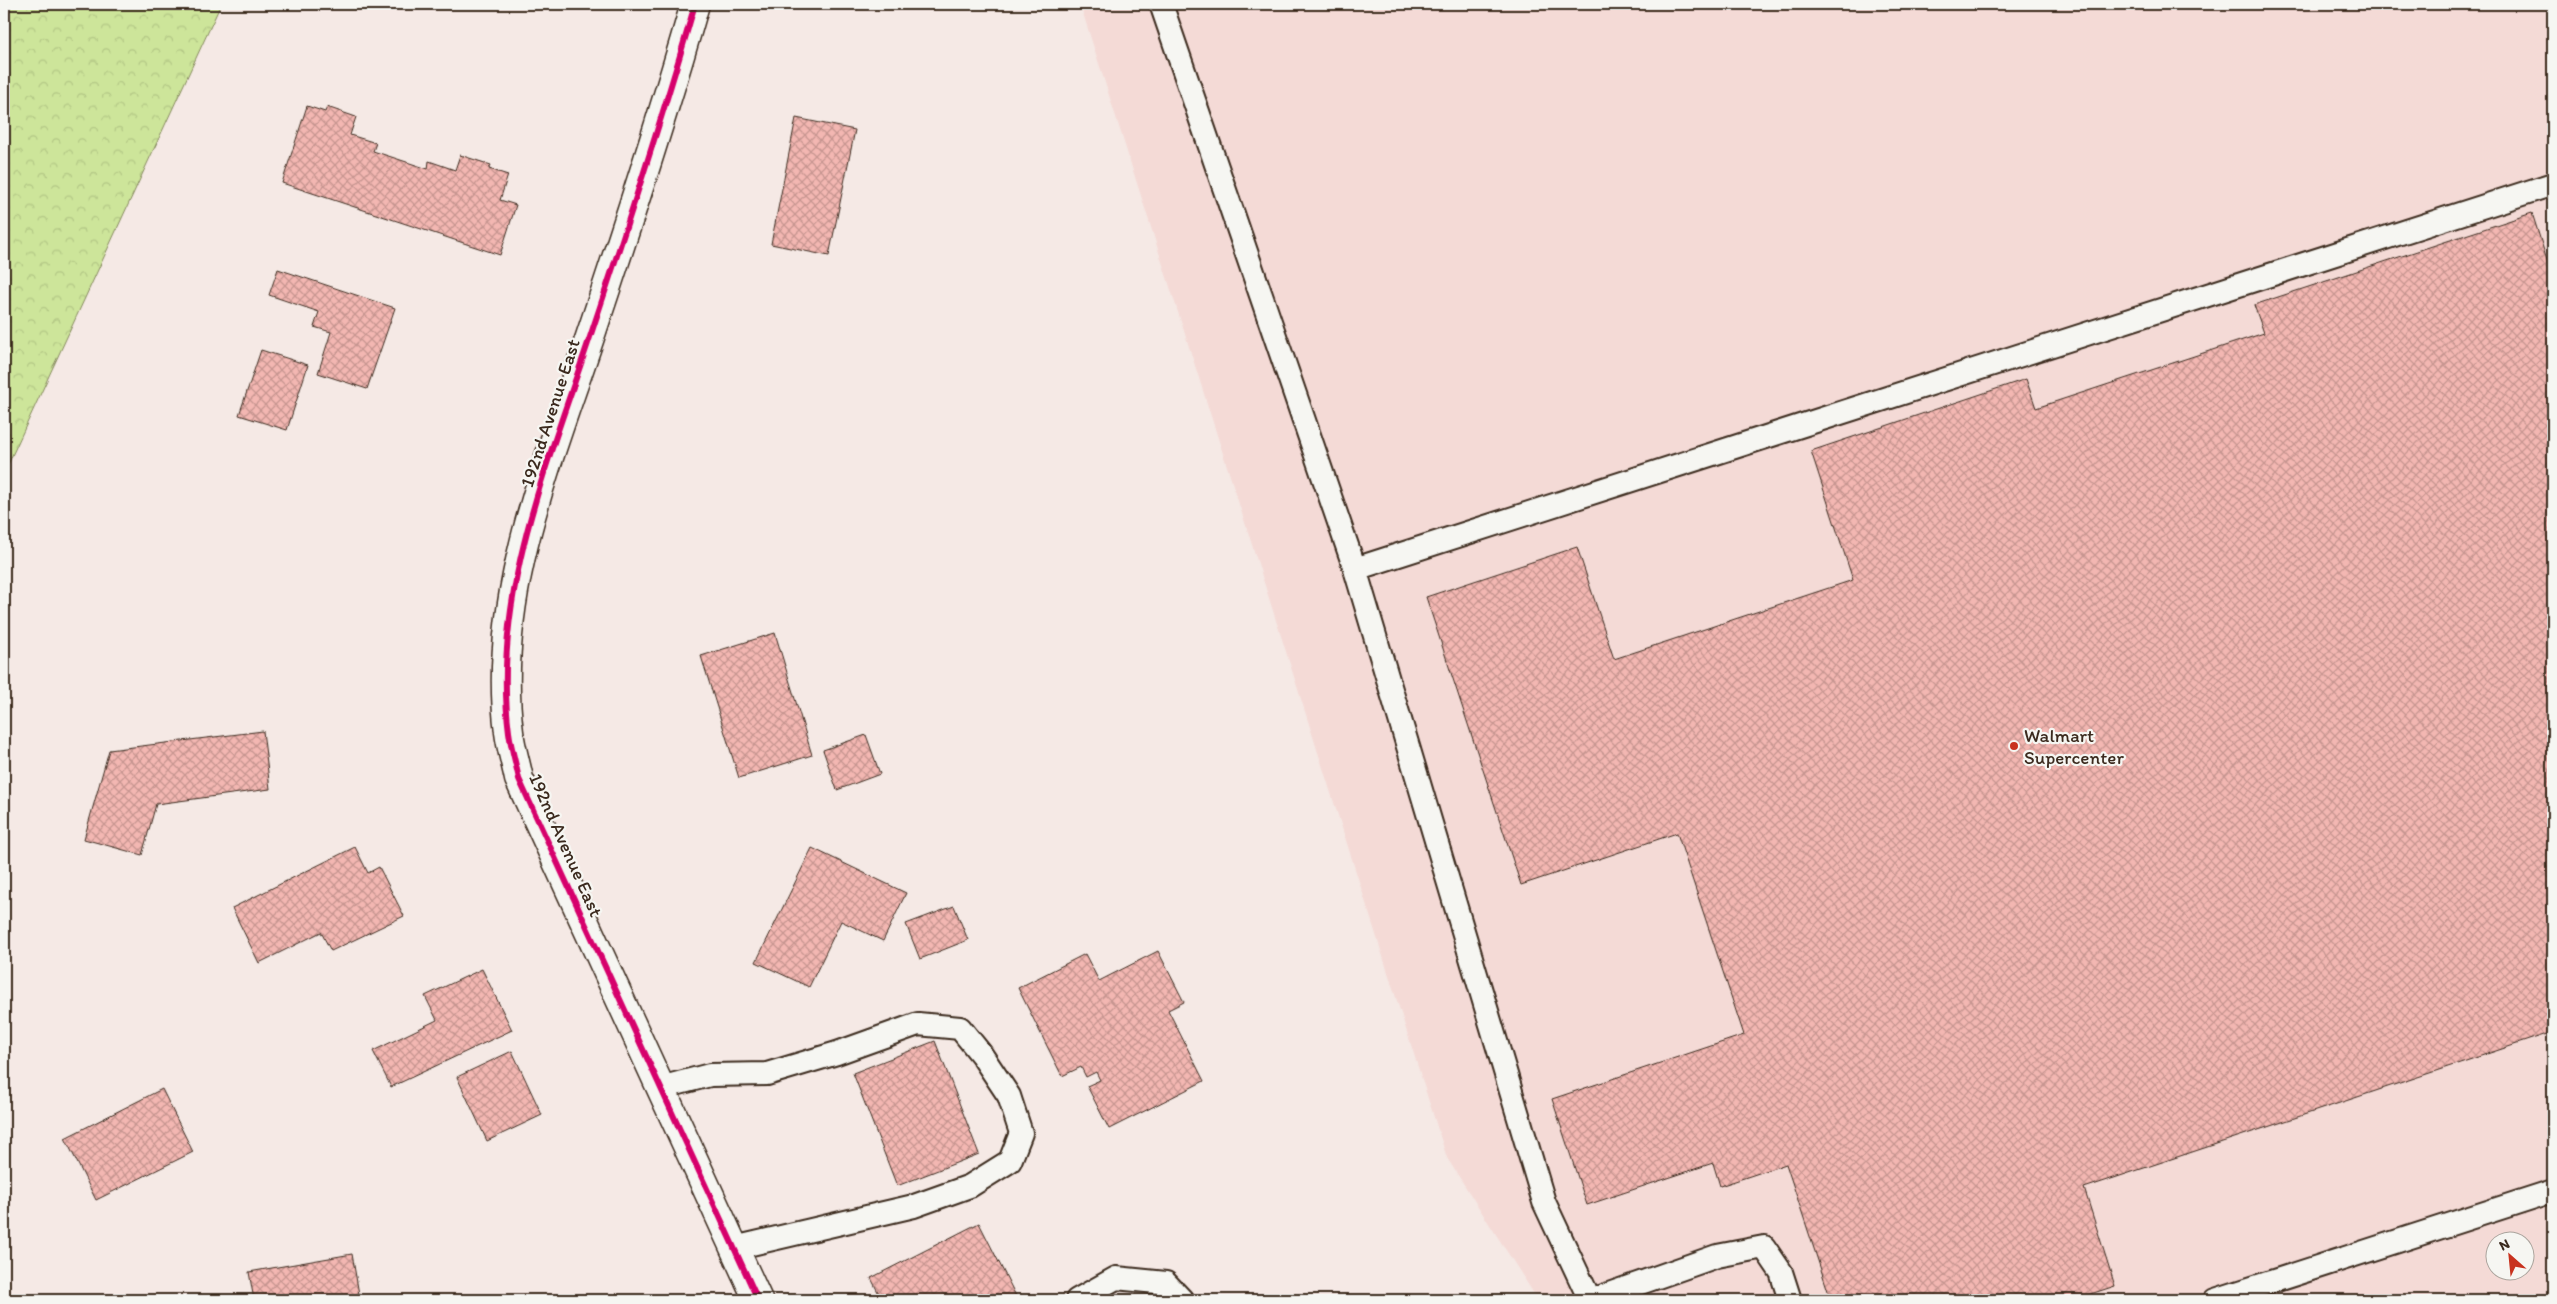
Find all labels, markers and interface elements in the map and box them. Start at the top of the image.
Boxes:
street label: 192nd Avenue East [515,336,585,490]
place label: Walmart Supercenter [2024,724,2124,769]
marker: Walmart Supercenter [2008,740,2020,752]
street label: 192nd Avenue East [524,770,608,920]
north arrow [2484,1232,2534,1282]
text: N [2496,1235,2512,1255]

